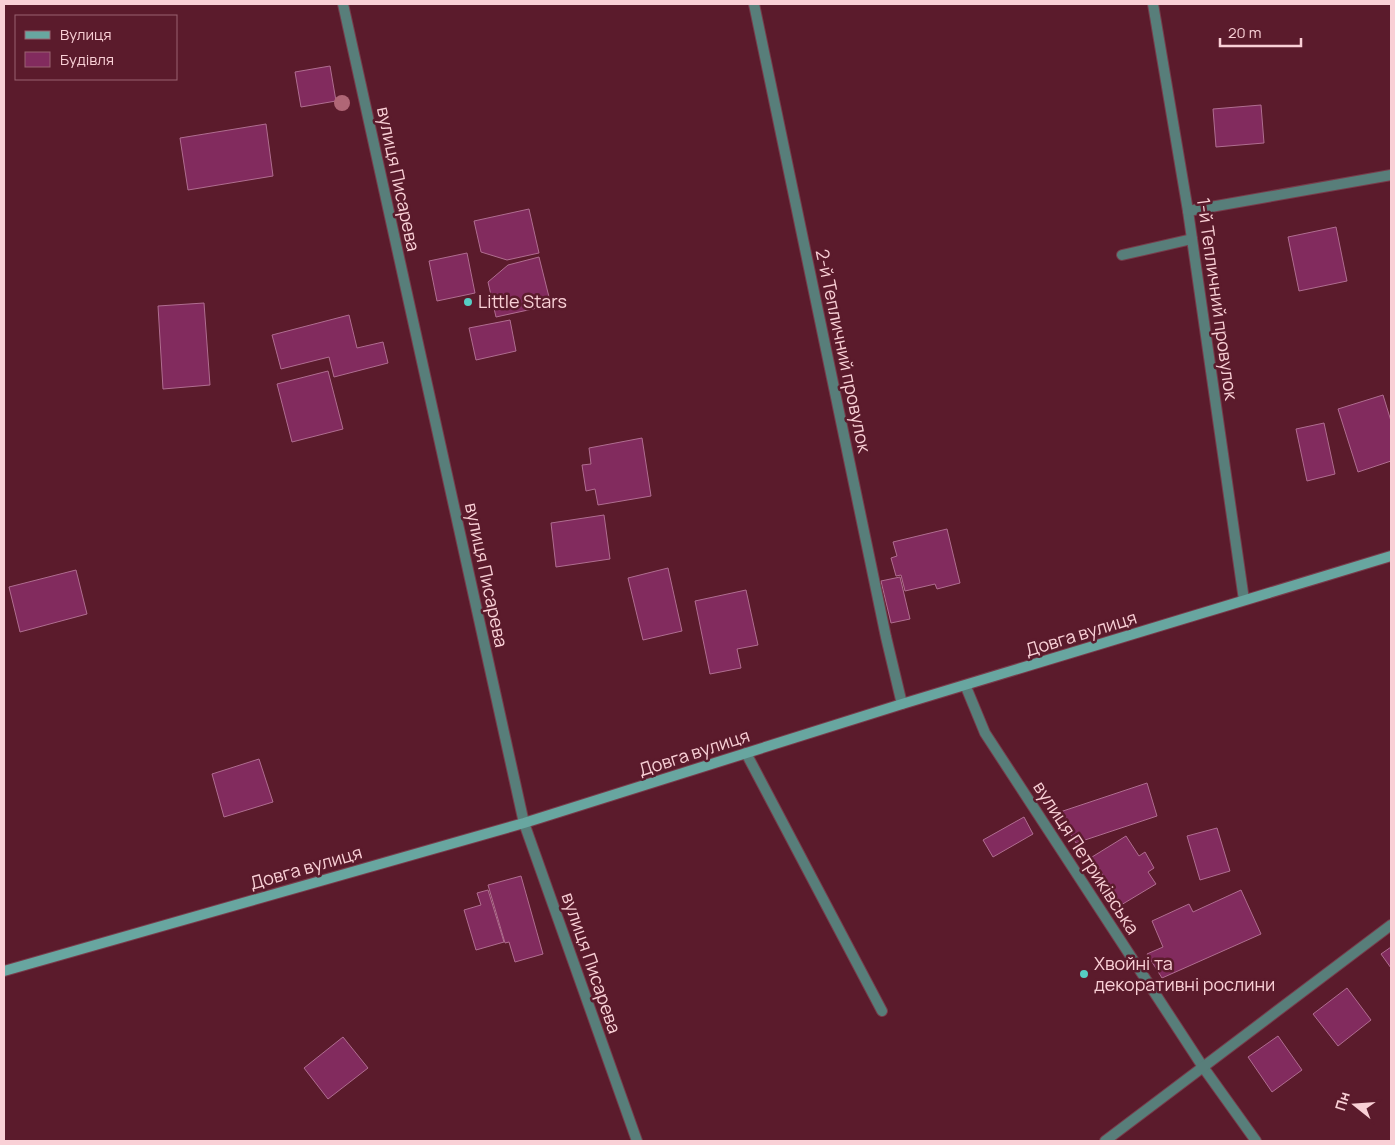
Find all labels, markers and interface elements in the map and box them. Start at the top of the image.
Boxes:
legend [15,15,178,80]
scale bar [1220,15,1301,47]
text: 20 m [1228,22,1261,43]
text: Вулиця [60,24,112,45]
text: Будівля [60,49,114,70]
street label: вулиця Писарева [372,104,426,253]
street label: 1-й Тепличний провулок [1192,196,1244,403]
street label: 2-й Тепличний провулок [811,247,877,456]
place label: Little Stars [478,289,567,313]
marker: Little Stars [462,296,474,308]
street label: вулиця Писарева [460,500,514,649]
street label: Довга вулиця [1022,605,1139,661]
street label: Довга вулиця [635,723,752,781]
street label: вулиця Петриківська [1028,776,1145,939]
street label: Довга вулиця [247,840,365,895]
street label: вулиця Писарева [557,889,627,1036]
place label: Хвойні та декоративні рослини [1094,951,1275,996]
marker: Хвойні та декоративні рослини [1078,968,1090,980]
north arrow [1330,1080,1380,1130]
text: Пн [1330,1089,1354,1113]

